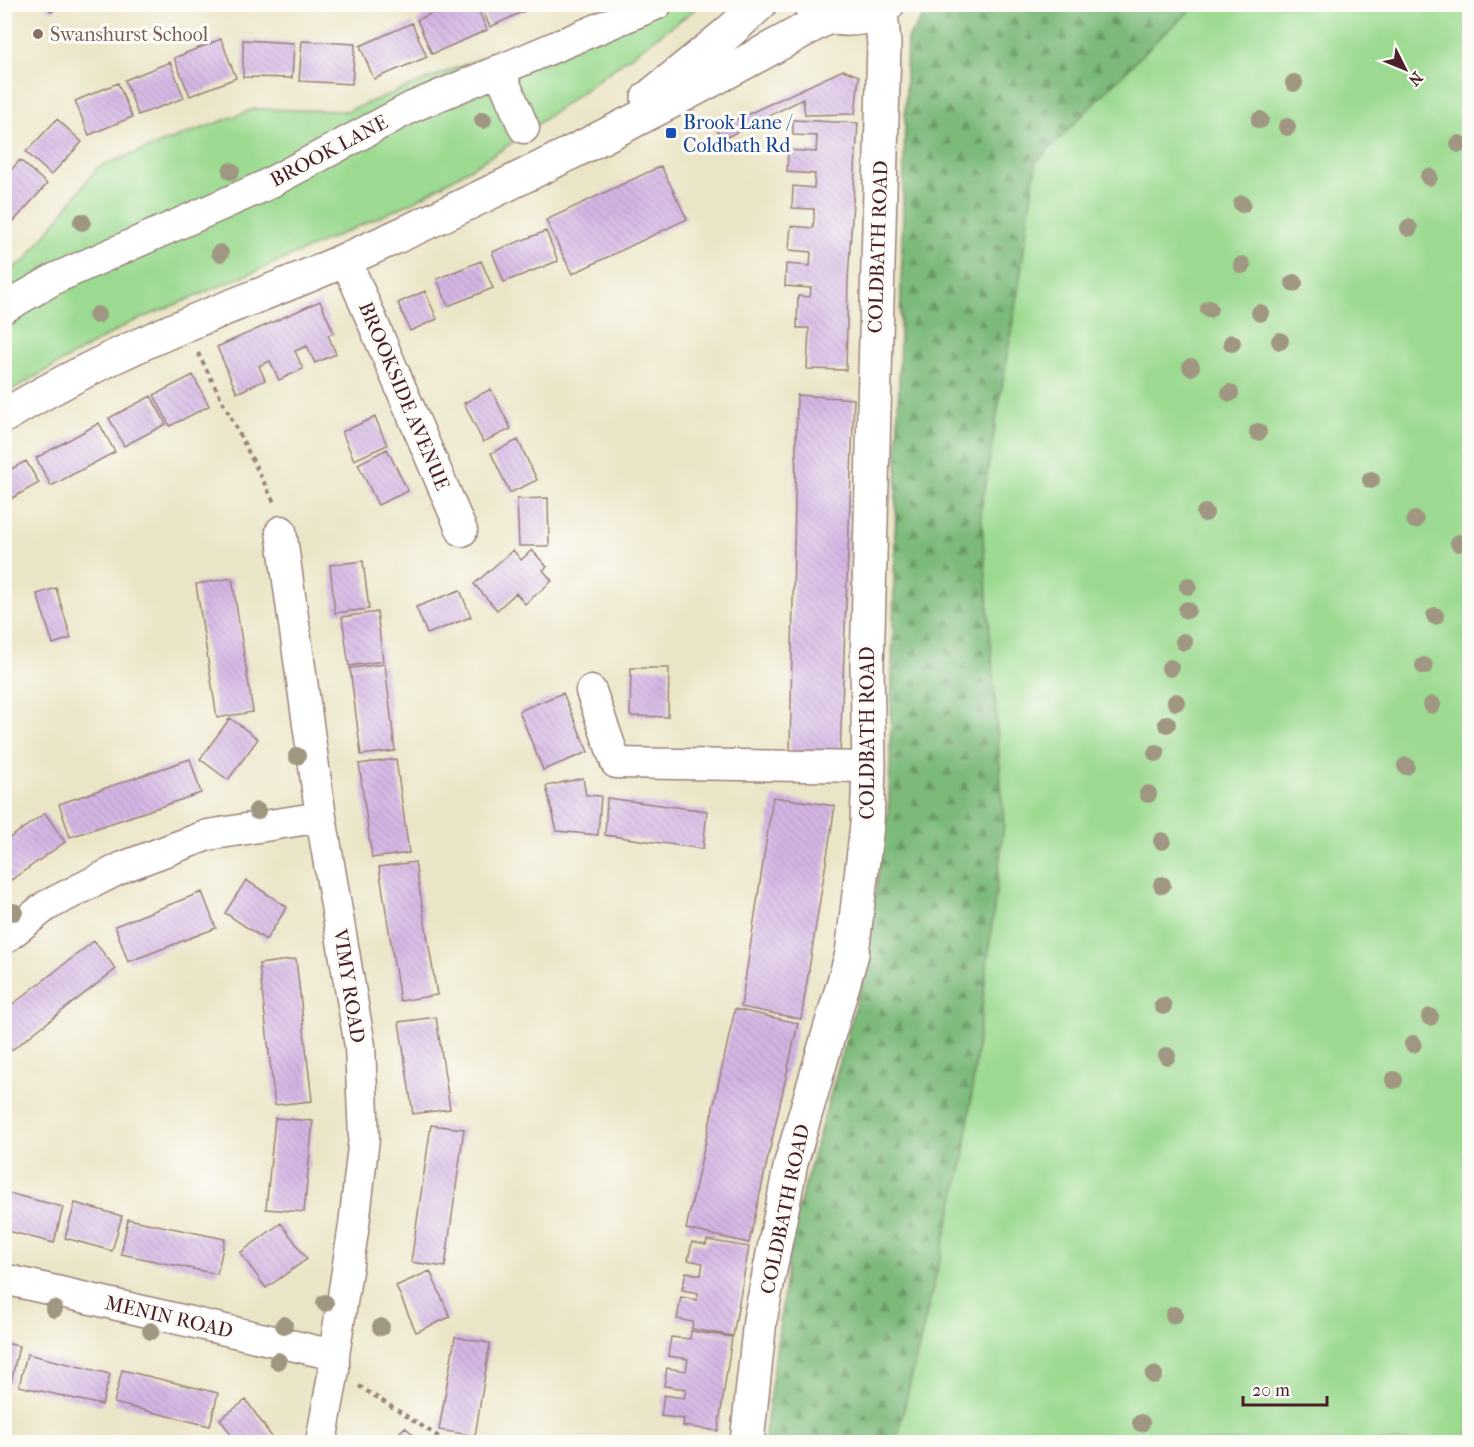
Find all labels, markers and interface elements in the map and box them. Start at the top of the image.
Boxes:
place label: Swanshurst School [50,23,209,46]
marker: Swanshurst School [31,27,45,41]
north arrow [1375,39,1435,99]
text: N [1404,68,1427,90]
street label: BROOK LANE [266,110,392,192]
place label: Brook Lane / Coldbath Rd [683,111,793,157]
marker: Brook Lane / Coldbath Rd [664,126,678,140]
street label: COLDBATH ROAD [863,160,893,334]
street label: BROOKSIDE AVENUE [354,298,454,494]
street label: COLDBATH ROAD [856,647,879,819]
street label: VIMY ROAD [328,926,369,1045]
street label: COLDBATH ROAD [756,1122,814,1296]
street label: MENIN ROAD [103,1291,235,1343]
scale bar [1243,1369,1327,1407]
text: 20 m [1252,1380,1290,1401]

